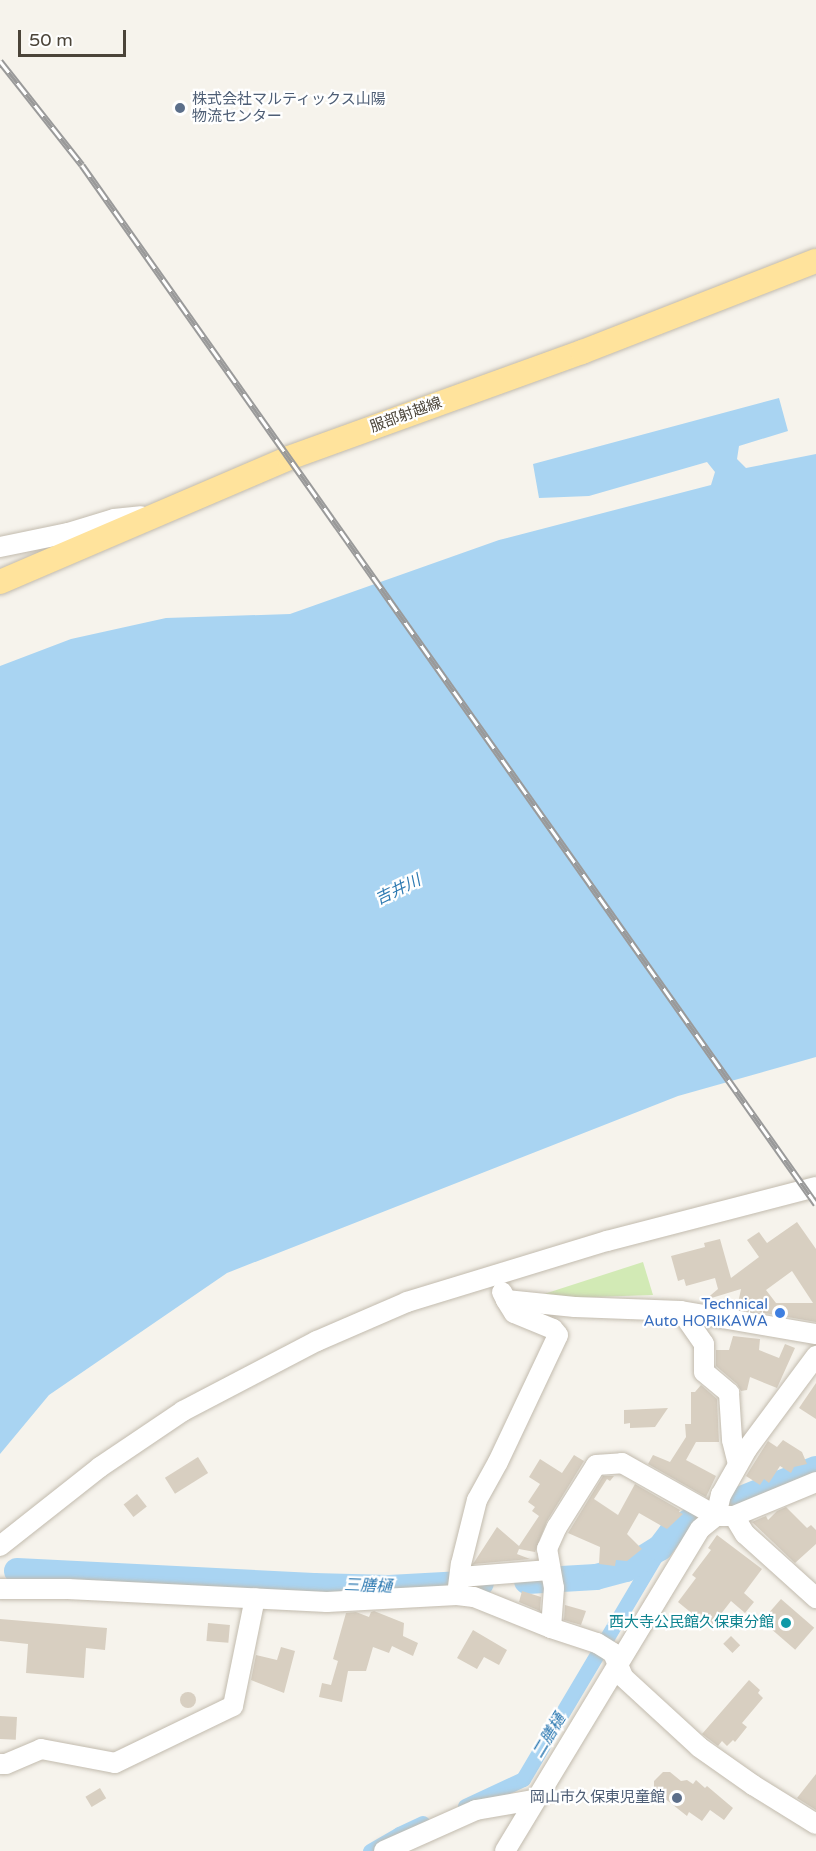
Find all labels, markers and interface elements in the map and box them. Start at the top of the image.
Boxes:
scale bar [21,18,129,56]
text: 50 m [29,29,73,51]
place label: 株式会社マルティックス山陽 物流センター [192,90,387,125]
marker: 株式会社マルティックス山陽 物流センター [173,101,187,115]
street label: 服部射越線 [368,394,444,436]
water label: 吉井川 [372,871,424,909]
place label: Technical Auto HORIKAWA [643,1295,768,1330]
marker: Technical Auto HORIKAWA [773,1306,787,1320]
water label: 三膳樋 [344,1576,392,1596]
place label: 西大寺公民館久保東分館 [609,1614,774,1632]
marker: 西大寺公民館久保東分館 [779,1616,793,1630]
water label: 二膳樋 [528,1710,570,1762]
place label: 岡山市久保東児童館 [530,1789,665,1807]
marker: 岡山市久保東児童館 [670,1791,684,1805]

